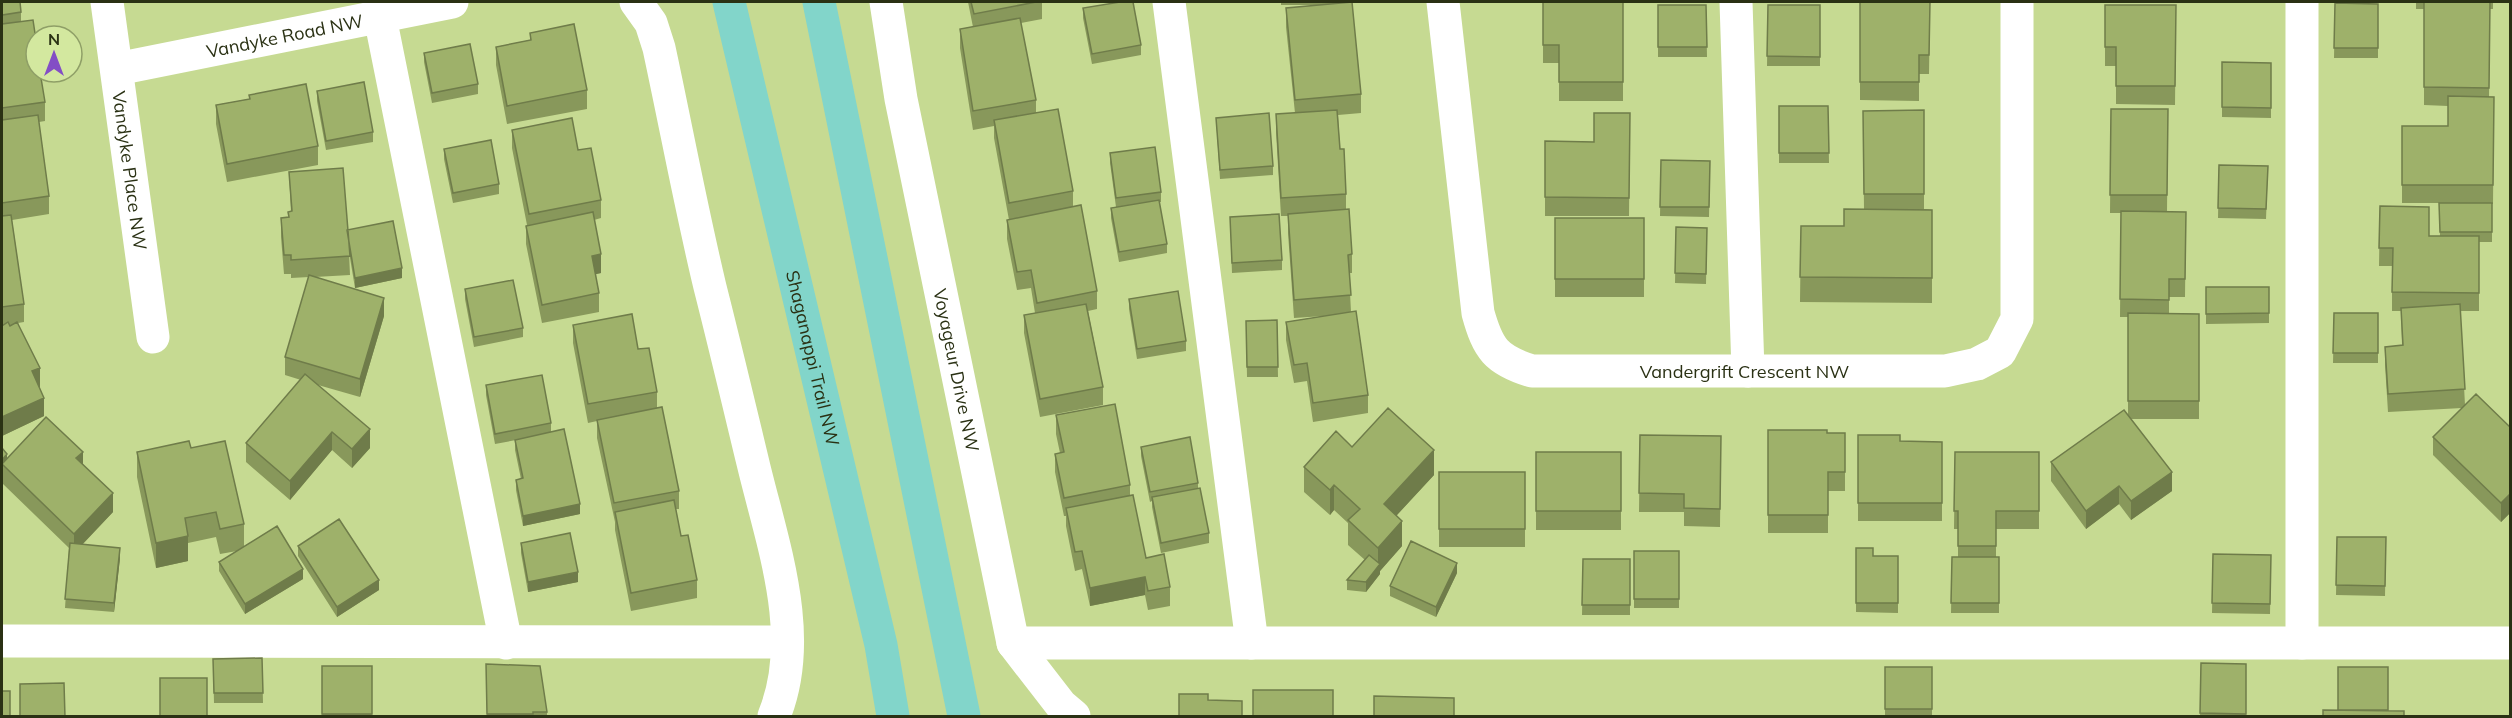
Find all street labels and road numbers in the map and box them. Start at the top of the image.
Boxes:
street label: Vandyke Road NW [204,9,365,62]
street label: Vandyke Place NW [108,89,152,251]
street label: Shaganappi Trail NW [781,268,845,448]
street label: Voyageur Drive NW [929,287,985,454]
street label: Vandergrift Crescent NW [1640,360,1849,383]

